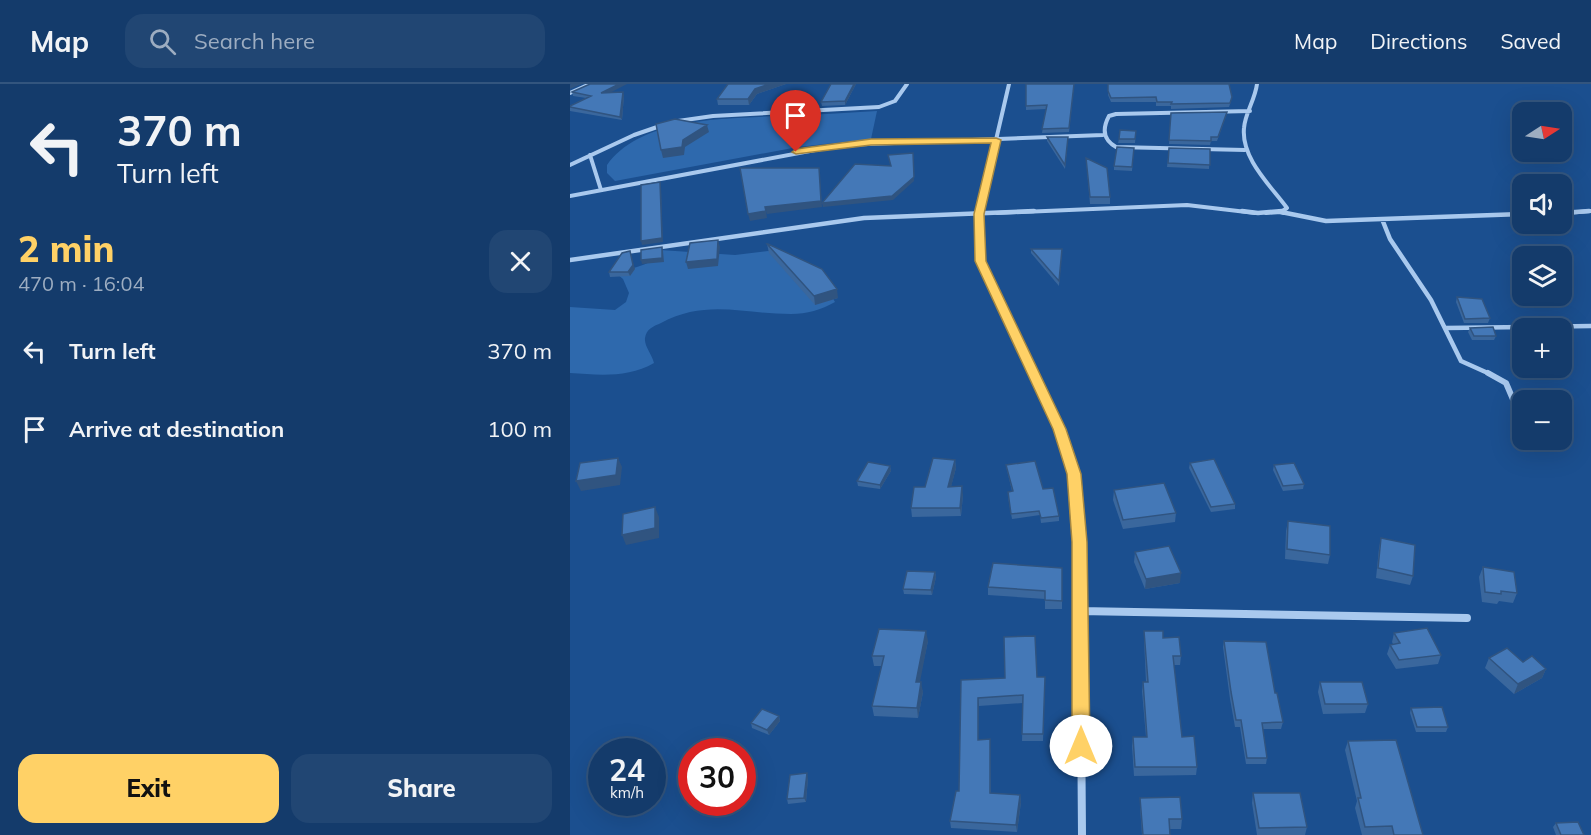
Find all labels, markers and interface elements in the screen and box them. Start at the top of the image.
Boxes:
search box [125,14,545,68]
text: Map [30,24,89,59]
icon: search [146,25,179,58]
text: Search here [194,27,315,55]
text: Map [1294,28,1337,54]
text: Directions [1370,28,1467,54]
text: Saved [1500,28,1561,54]
pin [770,90,821,152]
icon: arrive [779,99,812,132]
north arrow [1512,102,1572,162]
map controls [1512,102,1572,450]
text: 370 m [117,104,242,157]
icon: left [18,108,96,186]
text: Turn left [117,156,219,190]
button: sound [1512,174,1572,234]
text: 2 min [18,226,114,271]
button: close [489,230,552,293]
button: layers [1512,246,1572,306]
text: 470 m · 16:04 [18,271,144,296]
button: + [1512,318,1572,378]
icon: left [18,335,51,368]
text: Turn left [69,337,156,365]
text: 370 m [487,337,552,365]
button: − [1512,390,1572,450]
icon: arrive [18,413,51,446]
text: Arrive at destination [69,415,284,443]
text: 100 m [487,415,552,443]
position arrow [1049,714,1113,778]
speed limit sign: 30 [678,738,756,816]
text: 24 [609,751,645,789]
button: Exit [18,754,279,823]
button: Share [291,754,552,823]
text: km/h [610,783,644,802]

